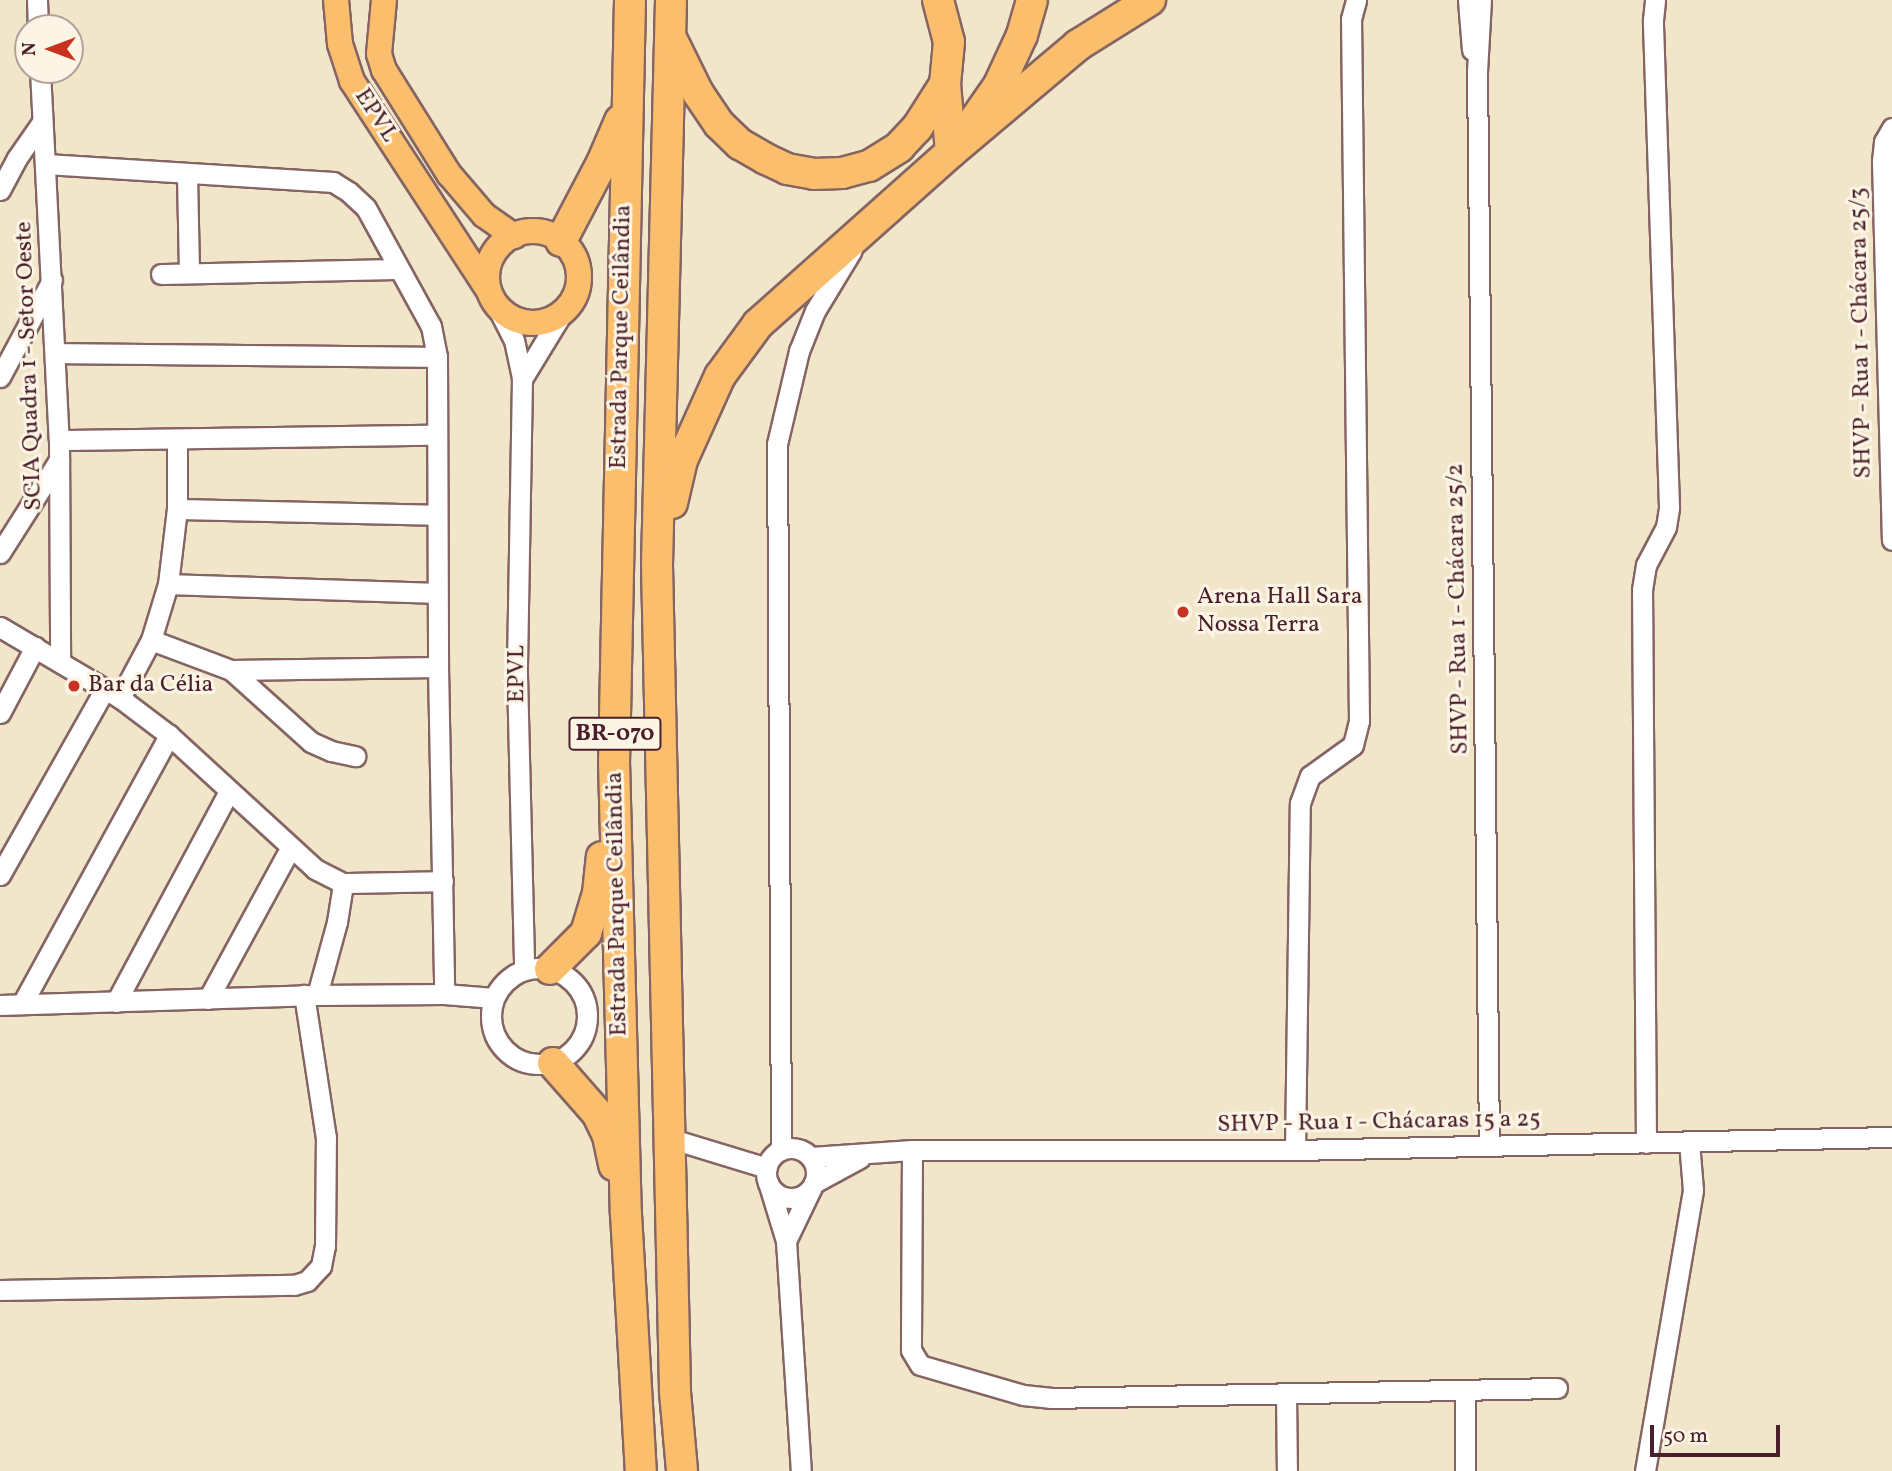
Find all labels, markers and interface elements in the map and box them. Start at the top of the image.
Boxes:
north arrow [14,14,84,84]
text: N [17,42,43,56]
street label: EPVL [347,84,403,148]
street label: SHVP - Rua 1 - Chácara 25/3 [1845,186,1879,480]
street label: Estrada Parque Ceilândia [605,204,639,470]
street label: SCIA Quadra 1 - Setor Oeste [11,220,49,512]
street label: SHVP - Rua 1 - Chácara 25/2 [1442,462,1476,756]
place label: Arena Hall Sara Nossa Terra [1197,584,1363,640]
marker: Arena Hall Sara Nossa Terra [1175,604,1191,620]
street label: EPVL [504,645,532,703]
place label: Bar da Célia [88,672,213,700]
marker: Bar da Célia [66,678,82,694]
road number: BR-070 [568,714,662,754]
street label: Estrada Parque Ceilândia [601,771,635,1037]
street label: SHVP - Rua 1 - Chácaras 15 a 25 [1216,1106,1542,1140]
scale bar [1654,1412,1784,1456]
text: 50 m [1663,1422,1708,1451]

